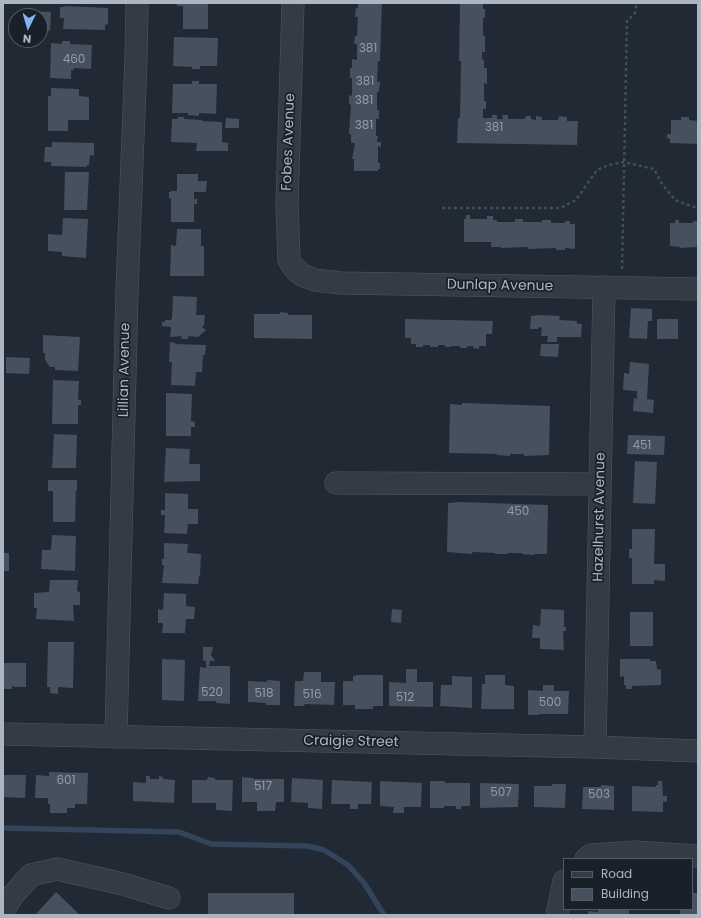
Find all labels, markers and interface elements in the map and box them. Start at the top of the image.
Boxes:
north arrow [8,8,48,48]
text: N [22,31,32,47]
house number: 381 [359,42,377,56]
house number: 460 [63,53,85,67]
house number: 381 [356,75,374,89]
street label: Fobes Avenue [279,93,299,191]
house number: 381 [355,94,373,108]
house number: 381 [355,119,373,133]
house number: 381 [485,121,503,135]
street label: Dunlap Avenue [447,277,553,295]
street label: Lillian Avenue [116,323,134,417]
house number: 451 [633,439,651,453]
street label: Hazelhurst Avenue [590,452,610,582]
house number: 450 [507,505,529,519]
house number: 520 [201,686,223,700]
house number: 518 [255,687,273,701]
house number: 516 [303,688,321,702]
house number: 512 [396,691,414,705]
house number: 500 [539,696,561,710]
street label: Craigie Street [303,733,399,751]
house number: 601 [57,774,75,788]
house number: 517 [254,780,272,794]
house number: 507 [490,786,512,800]
house number: 503 [588,788,610,802]
legend [563,858,693,910]
text: Road [601,865,632,882]
text: Building [601,885,649,902]

